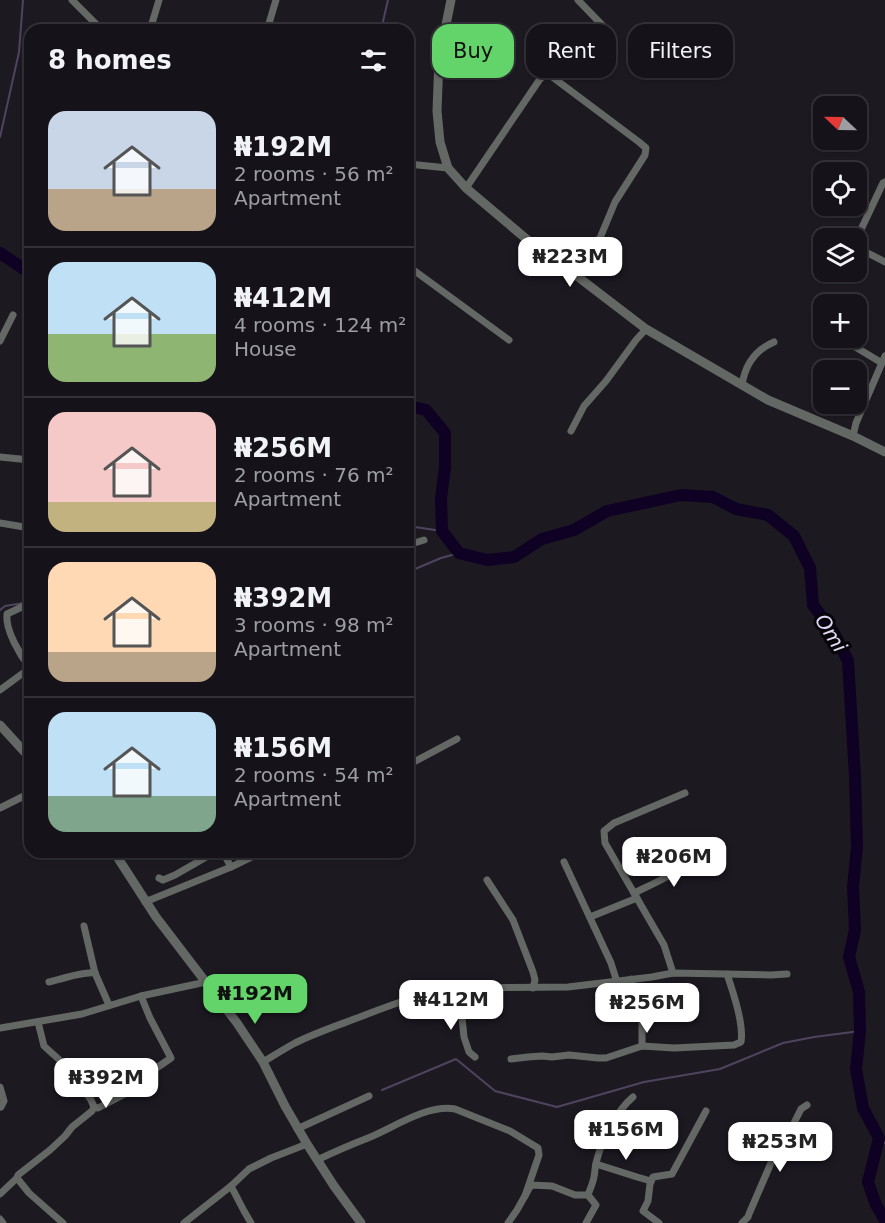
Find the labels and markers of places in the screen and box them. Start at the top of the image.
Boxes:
pin: ₦223M [528,237,612,288]
pin: ₦206M [632,837,716,888]
pin: ₦192M [213,974,297,1025]
pin: ₦412M [409,980,493,1031]
pin: ₦256M [605,983,689,1034]
pin: ₦392M [64,1058,148,1109]
pin: ₦156M [584,1110,668,1161]
pin: ₦253M [738,1122,822,1173]

